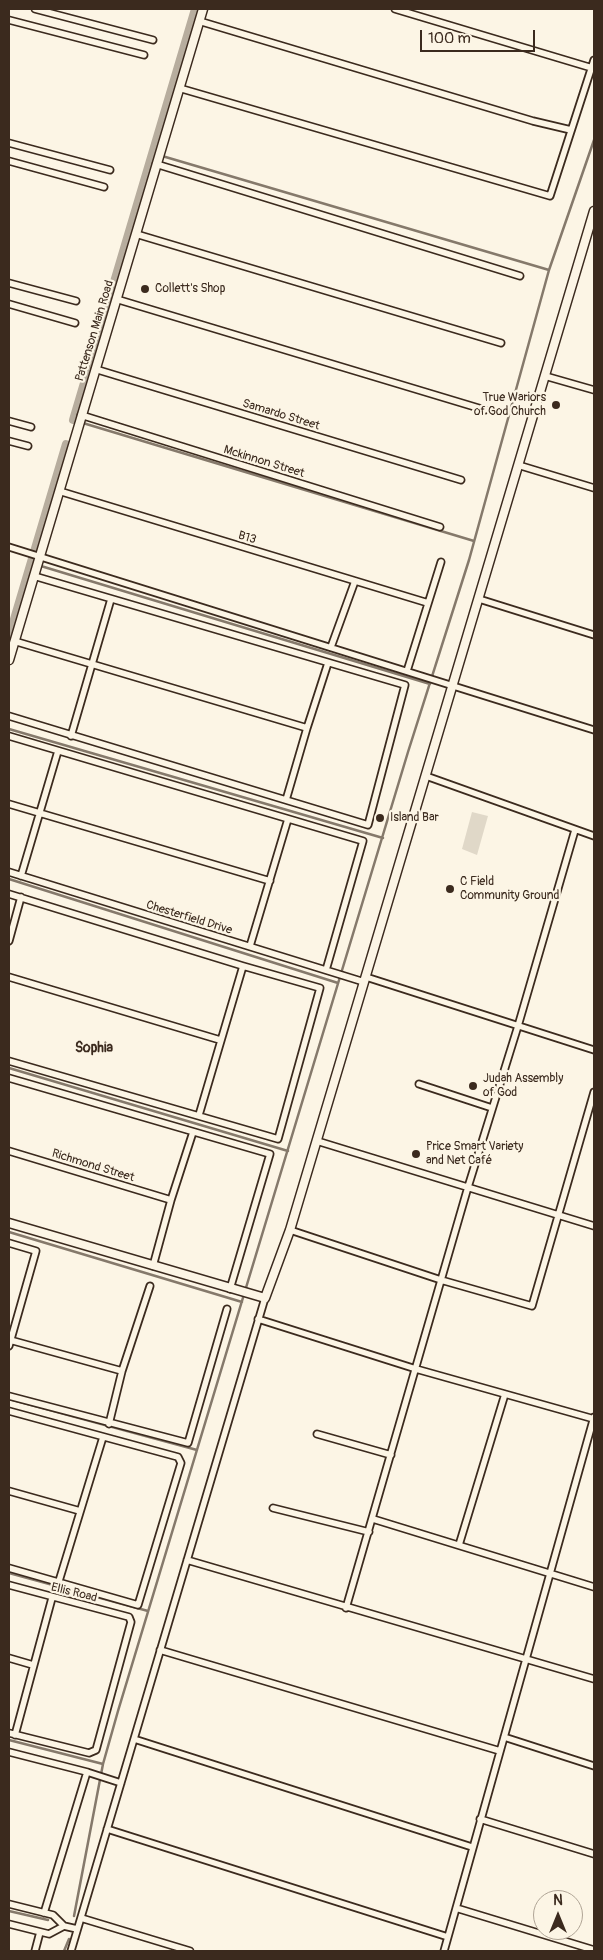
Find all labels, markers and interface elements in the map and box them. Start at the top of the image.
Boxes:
scale bar [423,20,538,52]
text: 100 m [428,29,471,48]
street label: Pattenson Main Road [73,279,117,383]
place label: Collett's Shop [155,282,225,296]
marker: Collett's Shop [139,283,151,295]
place label: True Wariors of God Church [474,391,546,419]
street label: Samardo Street [241,396,321,434]
marker: True Wariors of God Church [550,399,562,411]
street label: Mckinnon Street [222,443,306,481]
street label: B13 [236,528,258,548]
place label: Island Bar [390,811,439,825]
marker: Island Bar [374,812,386,824]
place label: C Field Community Ground [460,875,559,903]
marker: C Field Community Ground [444,883,456,895]
street label: Chesterfield Drive [144,898,234,938]
district label: Sophia [75,1040,113,1056]
place label: Judah Assembly of God [483,1072,563,1100]
marker: Judah Assembly of God [467,1080,479,1092]
place label: Price Smart Variety and Net Café [426,1140,523,1168]
street label: Richmond Street [50,1147,136,1185]
marker: Price Smart Variety and Net Café [410,1148,422,1160]
street label: Ellis Road [50,1580,98,1606]
north arrow [533,1890,583,1940]
text: N [553,1892,563,1909]

